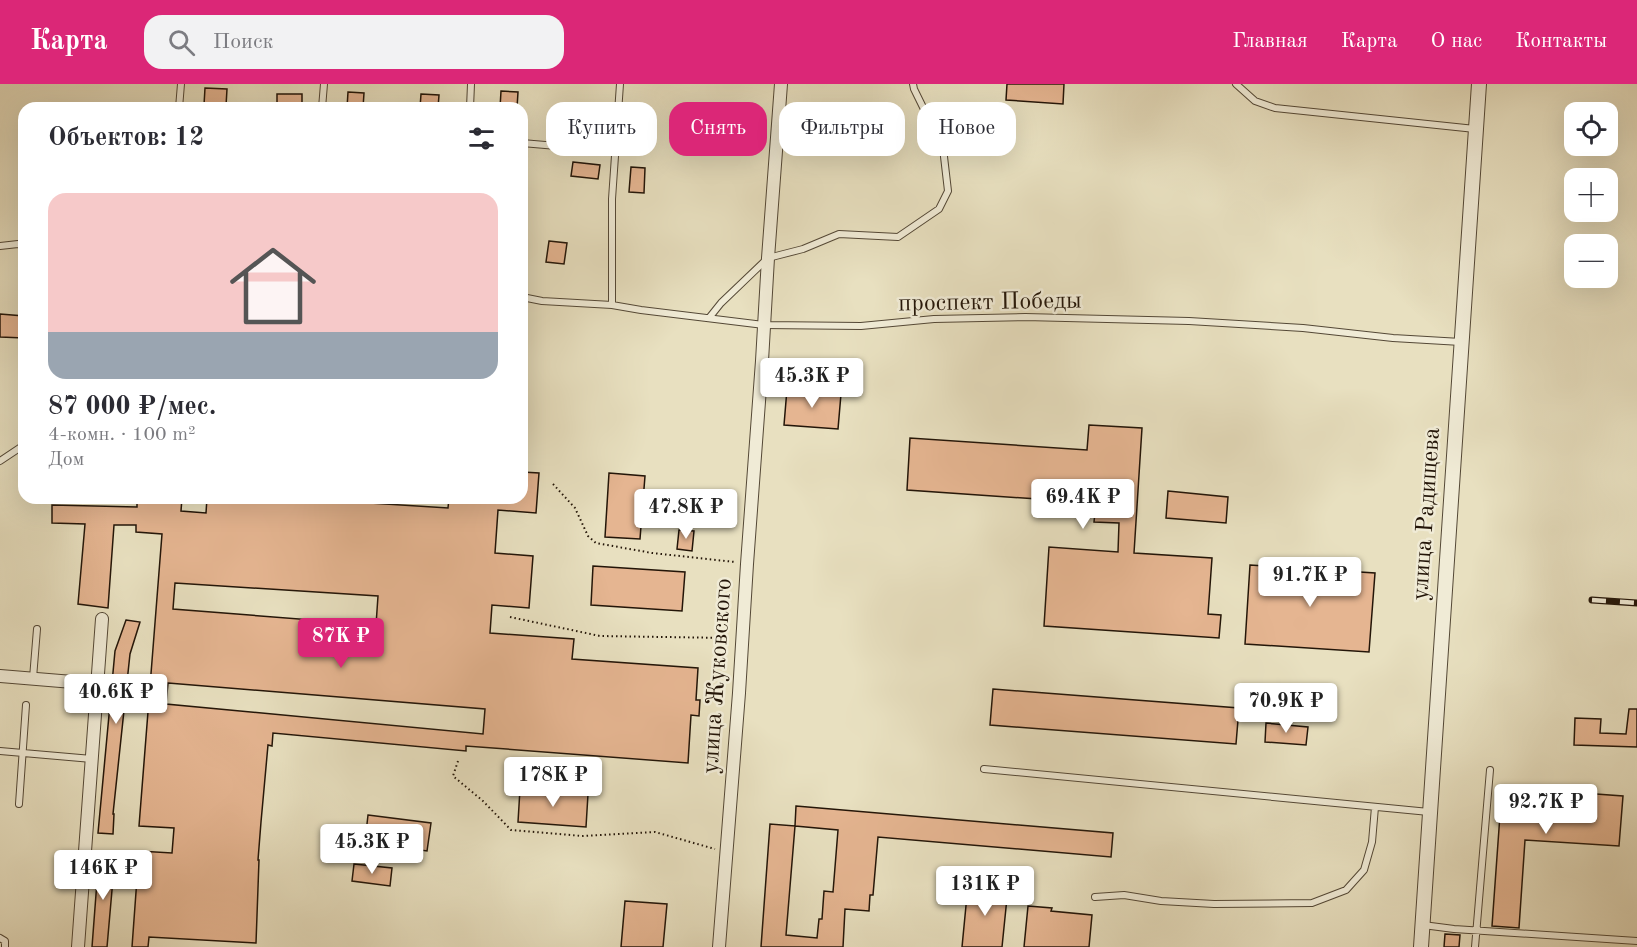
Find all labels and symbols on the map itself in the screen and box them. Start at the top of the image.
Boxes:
street label: проспект Победы [898,289,1082,317]
pin: 45.3K ₽ [757,358,867,409]
street label: улица Радищева [1409,426,1445,601]
pin: 69.4K ₽ [1028,479,1138,530]
pin: 47.8K ₽ [631,489,741,540]
pin: 91.7K ₽ [1255,557,1365,608]
street label: улица Жуковского [699,577,737,775]
pin: 87K ₽ [299,618,383,669]
pin: 40.6K ₽ [61,674,171,725]
pin: 70.9K ₽ [1231,683,1341,734]
pin: 178K ₽ [504,757,602,808]
pin: 92.7K ₽ [1491,784,1601,835]
pin: 45.3K ₽ [317,824,427,875]
pin: 146K ₽ [54,850,152,901]
pin: 131K ₽ [936,866,1034,917]

